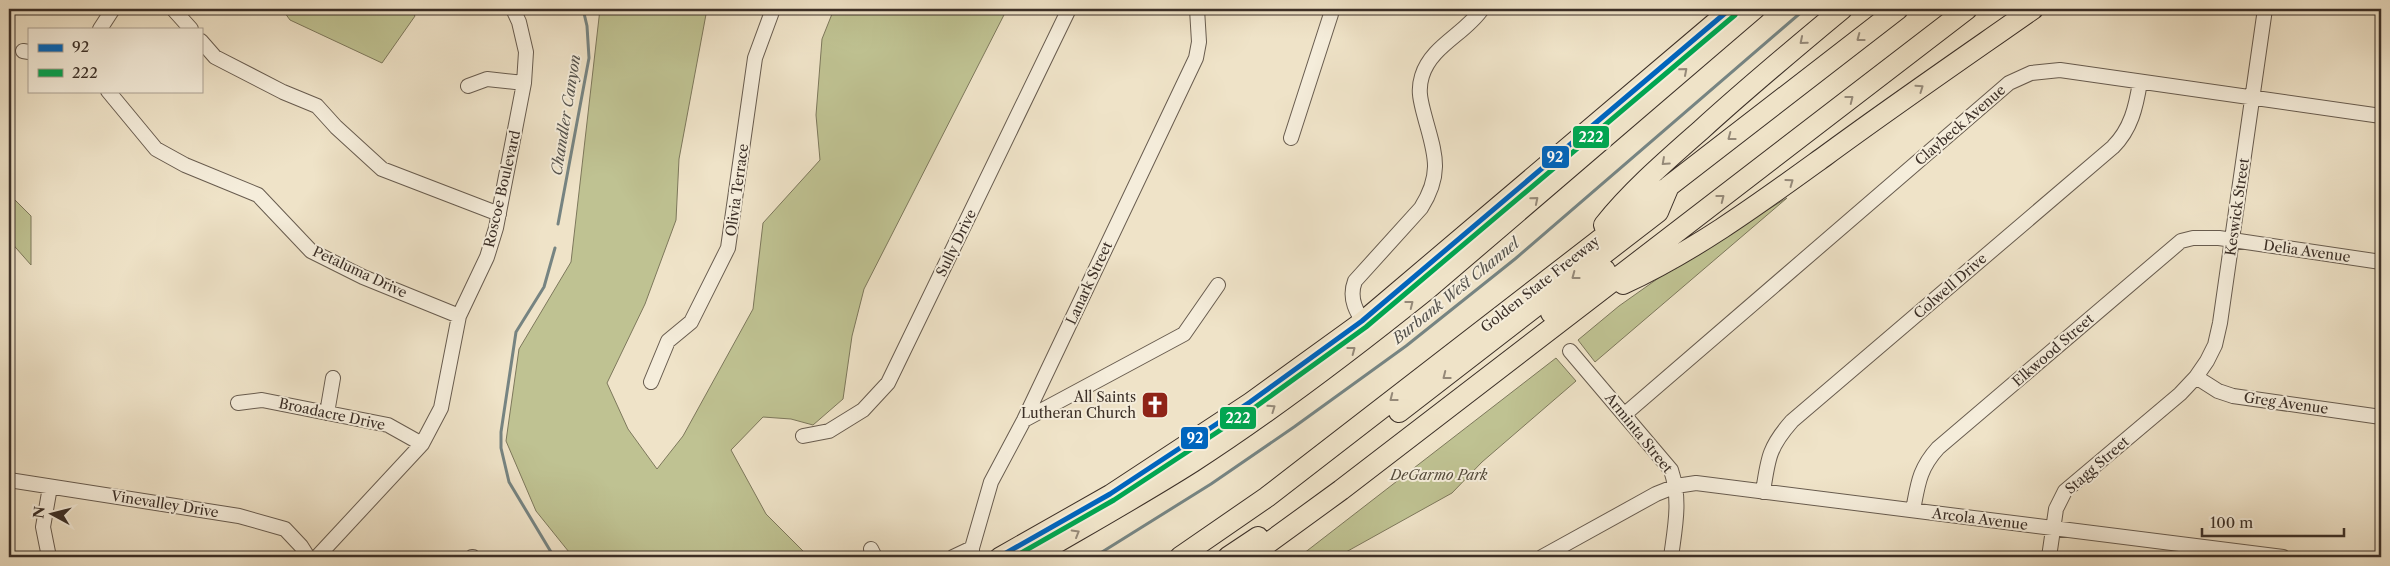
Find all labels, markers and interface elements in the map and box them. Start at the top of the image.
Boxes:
legend [28,28,202,92]
one-way arrow [1857,33,1866,41]
one-way arrow [1800,36,1809,45]
text: 92 [72,37,89,56]
water label: Chandler Canyon [547,53,584,177]
text: 222 [72,63,98,82]
one-way arrow [1679,68,1688,77]
street label: Claybeck Avenue [1911,81,2009,169]
one-way arrow [1915,85,1924,94]
one-way arrow [1844,96,1854,105]
line badge: 222 [1572,125,1610,149]
street label: Roscoe Boulevard [480,128,524,249]
text: 222 [1579,128,1603,146]
one-way arrow [1727,131,1737,140]
street label: Olivia Terrace [722,142,752,238]
line badge: 92 [1541,145,1570,169]
text: 92 [1547,148,1563,166]
one-way arrow [1661,156,1670,165]
street label: Keswick Street [2221,157,2253,257]
one-way arrow [1784,179,1794,188]
one-way arrow [1715,195,1725,204]
one-way arrow [1529,196,1538,205]
street label: Sully Drive [932,206,980,280]
water label: Burbank West Channel [1388,232,1525,348]
street label: Golden State Freeway [1477,232,1603,336]
street label: Delia Avenue [2262,236,2352,266]
street label: Lanark Street [1062,238,1116,328]
street label: Petaluma Drive [310,242,410,302]
street label: Colwell Drive [1910,249,1990,323]
one-way arrow [1571,271,1580,280]
one-way arrow [1404,302,1413,310]
street label: Elkwood Street [2009,310,2097,390]
one-way arrow [1346,347,1356,356]
one-way arrow [1443,370,1452,378]
place label: All Saints Lutheran Church [1021,388,1136,422]
street label: Greg Avenue [2243,388,2330,418]
street label: Arminta Street [1601,389,1677,477]
church icon: All Saints Lutheran Church [1140,390,1170,420]
one-way arrow [1390,393,1399,401]
street label: Broadacre Drive [277,394,387,434]
one-way arrow [1266,405,1276,414]
line badge: 222 [1219,406,1257,430]
text: 222 [1226,409,1250,427]
line badge: 92 [1180,426,1209,450]
text: 92 [1187,429,1203,447]
street label: Stagg Street [2061,432,2133,498]
park label: DeGarmo Park [1389,466,1488,484]
street label: Vinevalley Drive [109,486,220,521]
north arrow [28,488,78,538]
street label: Arcola Avenue [1930,504,2029,534]
text: N [29,505,49,520]
scale bar [2202,506,2345,538]
text: 100 m [2210,513,2253,532]
one-way arrow [1071,529,1080,539]

